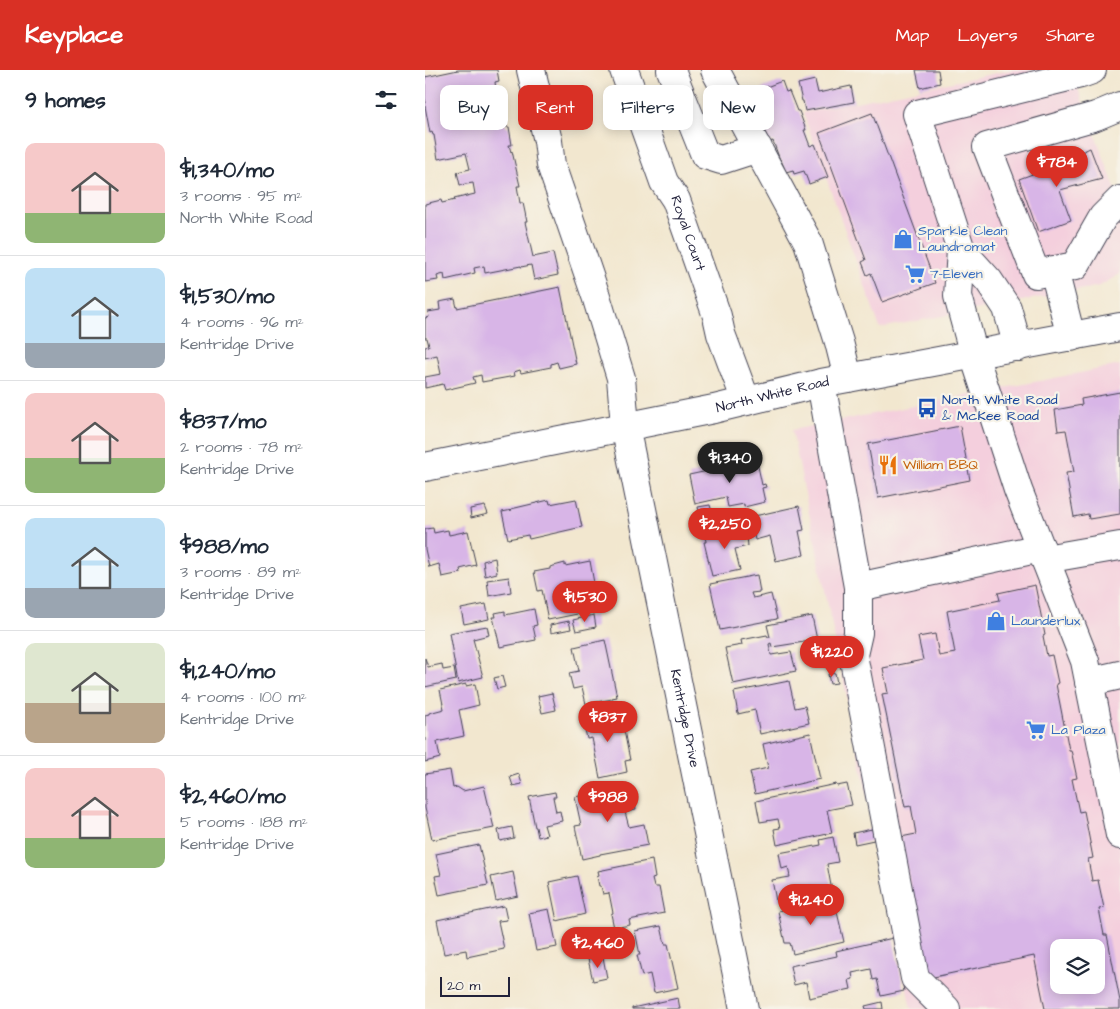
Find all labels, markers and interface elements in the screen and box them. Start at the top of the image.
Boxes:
text: Keyplace [25,18,123,52]
text: Map [895,23,929,48]
text: Layers [957,23,1018,48]
text: Share [1046,23,1095,48]
chip: Buy [440,85,508,130]
chip: Rent [518,85,593,130]
chip: Filters [603,85,693,130]
chip: New [703,85,774,130]
text: 9 homes [25,86,106,115]
icon: filters [372,86,400,114]
pin: $784 [1027,146,1087,188]
text: $784 [1037,151,1077,173]
text: $1,340/mo [180,156,274,185]
icon: home [65,163,125,223]
text: 3 rooms · 95 m² [180,185,302,207]
street label: Royal Court [665,193,710,274]
text: North White Road [180,207,312,229]
place label: Sparkle Clean Laundromat [918,221,1007,257]
shop icon: Sparkle Clean Laundromat [892,228,914,250]
supermarket icon: 7-Eleven [904,263,926,285]
place label: 7-Eleven [930,264,983,284]
text: $1,530/mo [180,282,275,311]
icon: home [65,288,125,348]
text: 4 rooms · 96 m² [180,311,304,333]
text: Kentridge Drive [180,333,294,355]
street label: North White Road [714,372,831,418]
place label: North White Road & McKee Road [942,390,1058,426]
bus stop icon: North White Road & McKee Road [916,397,938,419]
text: $837/mo [180,407,267,436]
icon: home [65,413,125,473]
text: 2 rooms · 78 m² [180,436,303,458]
pin: $1,340 [689,442,771,484]
text: $1,340 [709,447,751,469]
restaurant icon: William BBQ [877,454,899,476]
place label: William BBQ [903,455,978,475]
text: Kentridge Drive [180,458,294,480]
pin: $2,250 [684,508,766,550]
text: $2,250 [699,513,751,535]
text: $988/mo [180,532,269,561]
icon: home [65,538,125,598]
text: 3 rooms · 89 m² [180,561,301,583]
pin: $1,530 [544,580,626,623]
text: Kentridge Drive [180,583,294,605]
text: $1,530 [563,586,607,608]
shop icon: Launderlux [985,610,1007,632]
place label: Launderlux [1011,611,1081,631]
pin: $1,220 [791,636,873,678]
text: $1,220 [811,641,853,663]
text: $1,240/mo [180,657,275,686]
icon: home [65,663,125,723]
street label: Kentridge Drive [665,667,705,770]
text: 4 rooms · 100 m² [180,686,307,708]
pin: $837 [578,700,638,743]
text: $837 [589,706,627,728]
text: Kentridge Drive [180,708,294,730]
supermarket icon: La Plaza [1025,719,1047,741]
place label: La Plaza [1051,720,1106,740]
pin: $988 [578,780,638,823]
text: $2,460/mo [180,782,286,811]
text: $988 [589,786,627,808]
icon: home [65,788,125,848]
text: 5 rooms · 188 m² [180,811,308,833]
text: Kentridge Drive [180,833,294,855]
pin: $1,240 [770,884,852,926]
text: $1,240 [789,889,833,911]
pin: $2,460 [557,926,639,969]
text: $2,460 [572,932,624,954]
map controls [1050,939,1105,994]
button: layers [1050,939,1105,994]
scale bar [440,974,510,997]
text: 20 m [447,976,480,996]

